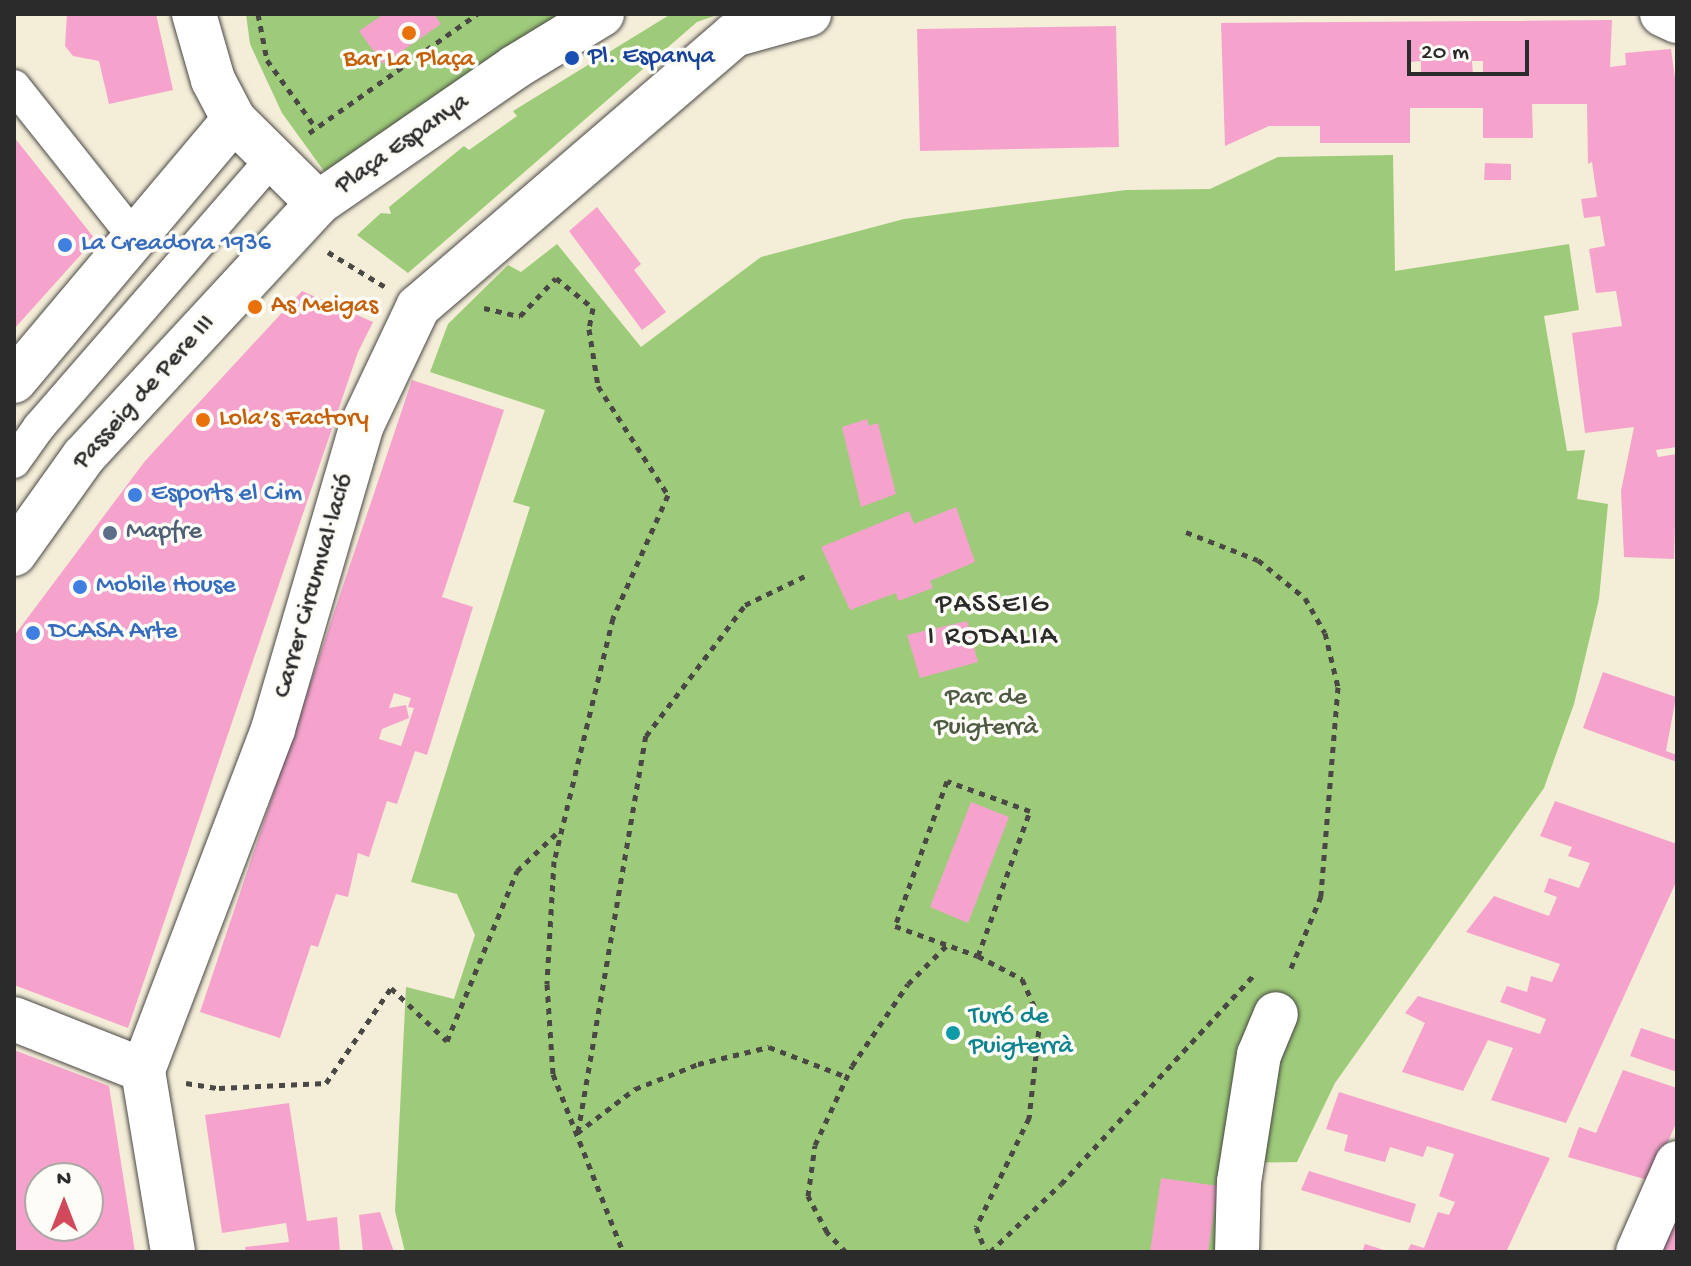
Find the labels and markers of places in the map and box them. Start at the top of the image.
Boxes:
marker: Bar La Plaça [400,24,418,42]
place label: Pl. Espanya [588,42,715,74]
place label: Bar La Plaça [344,45,474,77]
marker: Pl. Espanya [563,49,581,67]
place label: La Creadora 1936 [81,229,271,261]
marker: La Creadora 1936 [56,236,74,254]
place label: As Meigas [271,291,378,323]
marker: As Meigas [246,298,264,316]
place label: Lola’s Factory [219,404,369,436]
marker: Lola’s Factory [194,411,212,429]
place label: Esports el Cim [151,479,302,511]
marker: Esports el Cim [126,486,144,504]
place label: Mapfre [126,517,202,549]
marker: Mapfre [101,524,119,542]
place label: Mobile House [96,571,236,603]
marker: Mobile House [71,578,89,596]
place label: DCASA Arte [49,617,178,649]
marker: DCASA Arte [24,624,42,642]
place label: Turó de Puigterrà [969,1002,1073,1064]
marker: Turó de Puigterrà [944,1024,962,1042]

